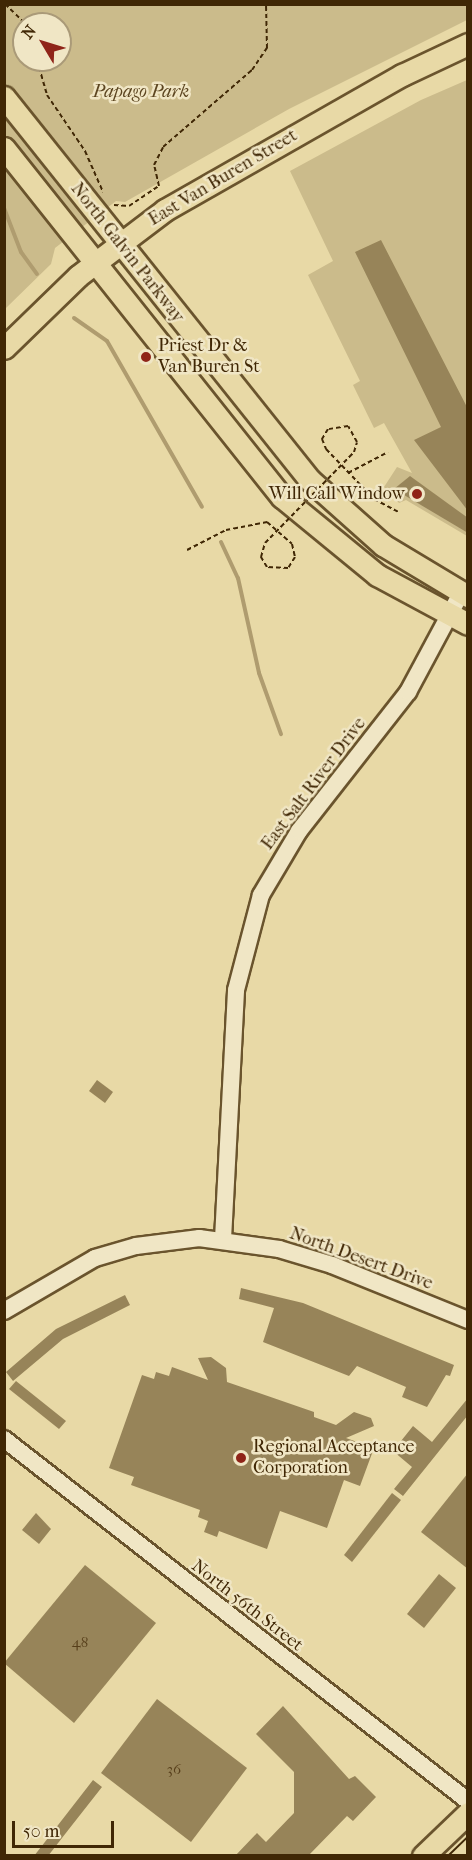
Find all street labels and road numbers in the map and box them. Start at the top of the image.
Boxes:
street label: East Van Buren Street [145,125,301,231]
street label: North Galvin Parkway [66,179,188,327]
street label: East Salt River Drive [257,714,371,854]
street label: North Desert Drive [287,1223,435,1295]
street label: North 56th Street [187,1556,307,1656]

